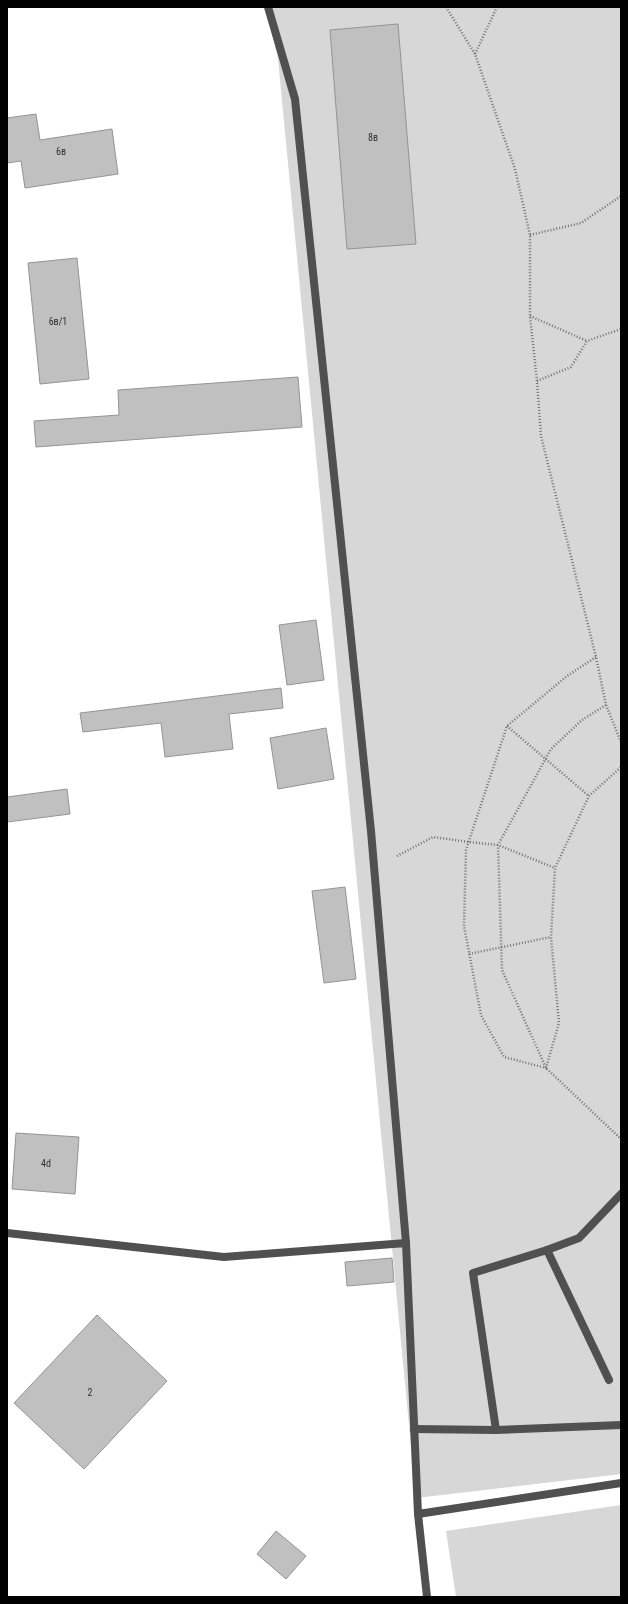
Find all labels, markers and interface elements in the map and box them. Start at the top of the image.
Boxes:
house number: 8в [368,132,378,143]
house number: 6в [56,146,66,157]
house number: 6в/1 [49,316,67,327]
house number: 4d [41,1158,51,1169]
house number: 2 [88,1387,93,1398]

